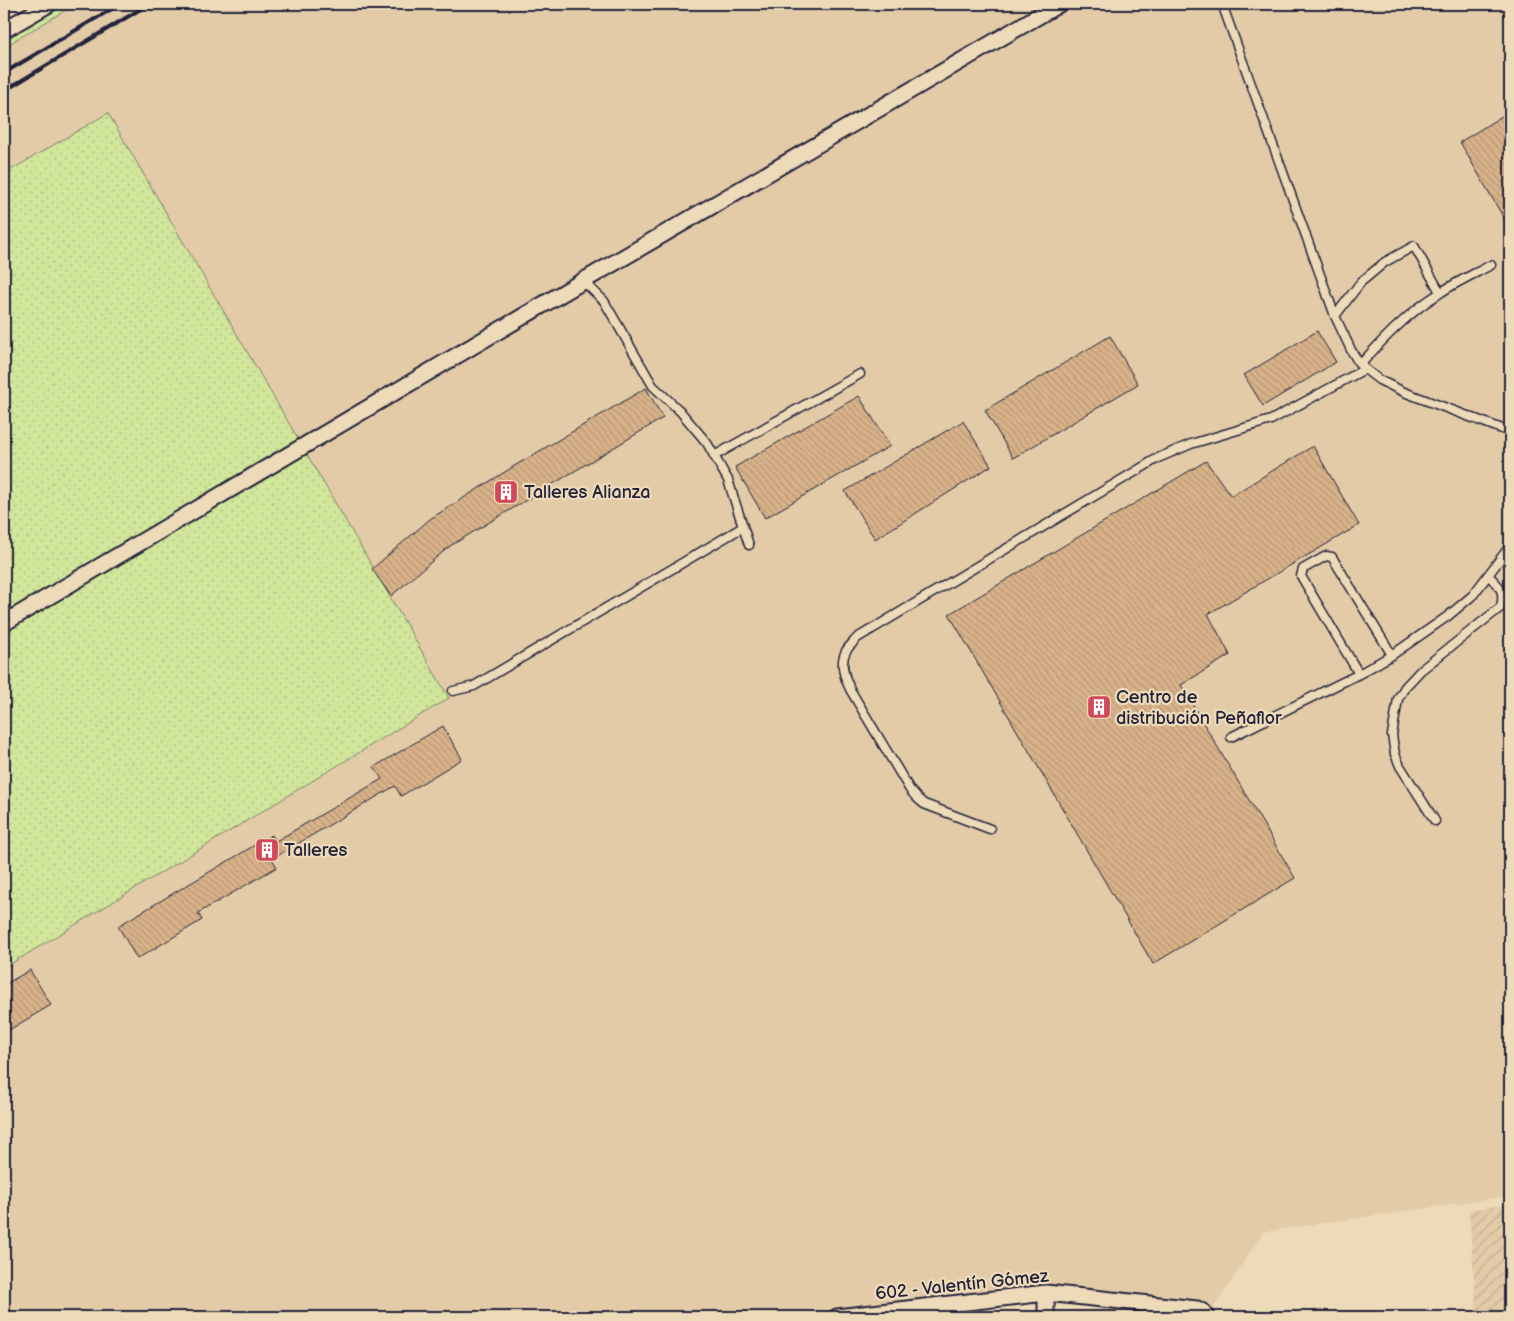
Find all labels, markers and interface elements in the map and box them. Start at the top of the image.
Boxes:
building icon: Talleres Alianza [493,479,519,505]
place label: Talleres Alianza [524,482,650,503]
place label: Centro de distribución Peñaflor [1116,687,1282,729]
building icon: Centro de distribución Peñaflor [1086,694,1112,720]
building icon: Talleres [254,837,280,863]
place label: Talleres [284,840,348,861]
street label: 602 - Valentín Gómez [874,1265,1050,1305]

